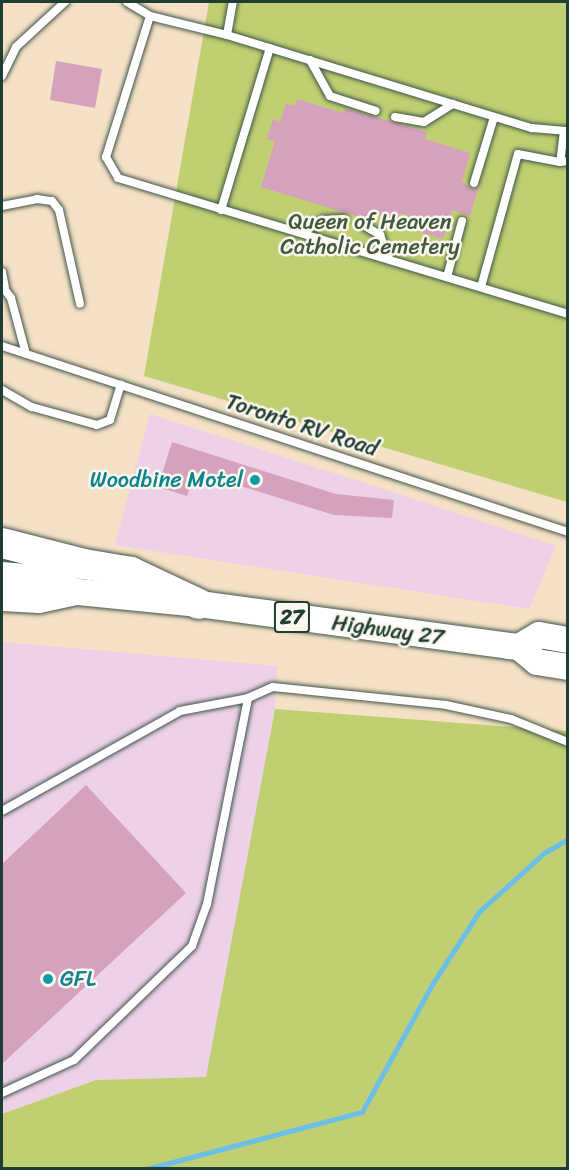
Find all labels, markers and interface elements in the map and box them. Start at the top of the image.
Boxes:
park label: Queen of Heaven Catholic Cemetery [280,208,460,260]
street label: Toronto RV Road [223,388,381,462]
place label: Woodbine Motel [89,467,243,493]
marker: Woodbine Motel [248,473,262,487]
road number: 27 [272,599,312,635]
street label: Highway 27 [330,609,446,651]
place label: GFL [60,966,96,992]
marker: GFL [41,972,55,986]

